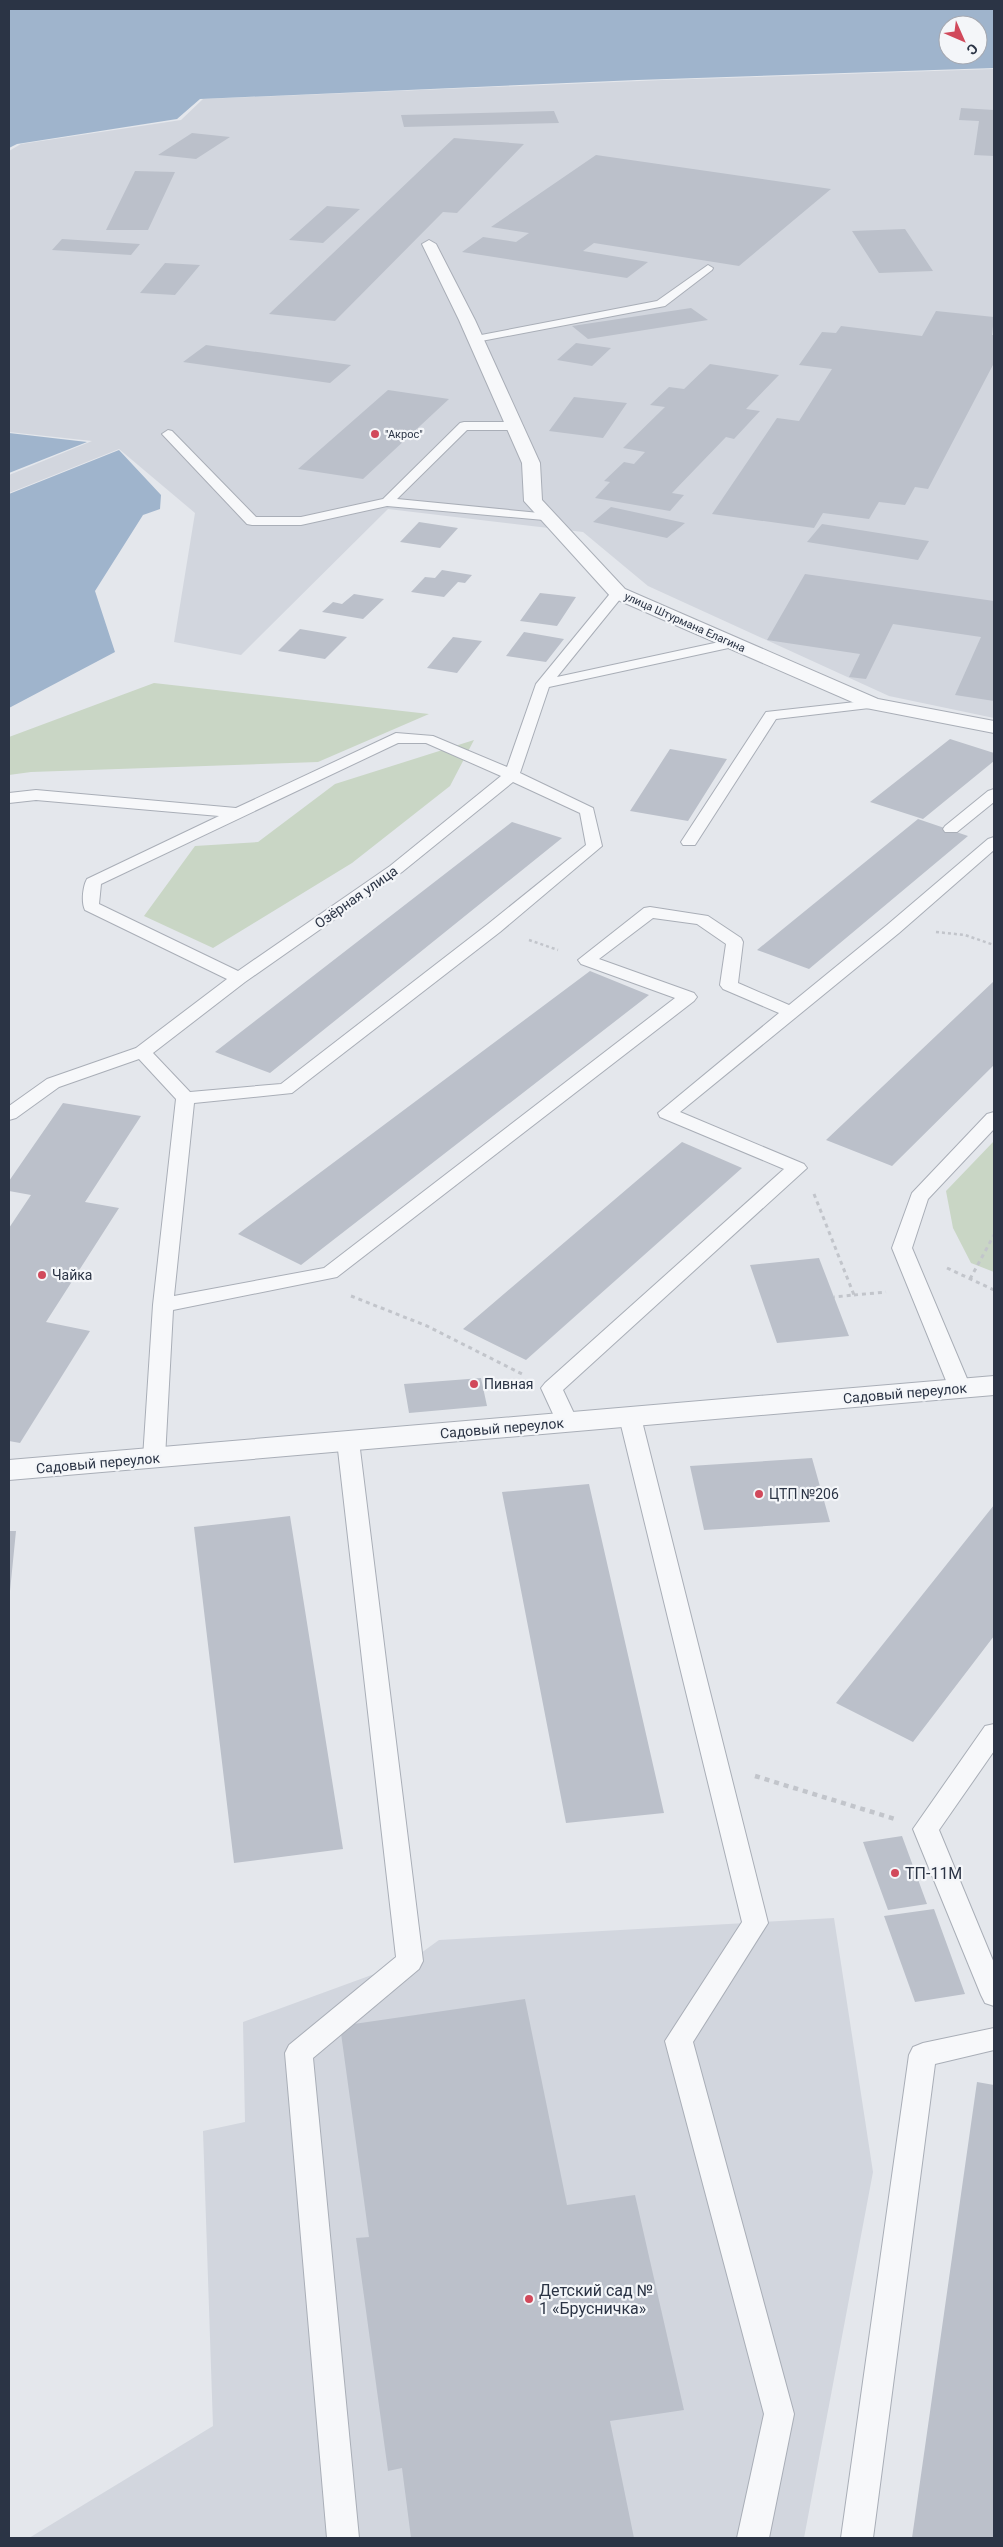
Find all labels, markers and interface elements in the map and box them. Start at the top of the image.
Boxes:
north arrow [938,15,988,65]
text: С [963,40,981,58]
marker: "Акрос" [369,428,381,440]
place label: "Акрос" [385,428,423,441]
street label: улица Штурмана Елагина [622,590,747,655]
street label: Озёрная улица [312,863,400,931]
place label: Чайка [52,1267,92,1283]
marker: Чайка [36,1269,48,1281]
place label: Пивная [484,1376,533,1392]
marker: Пивная [468,1378,480,1390]
street label: Садовый переулок [842,1380,968,1406]
street label: Садовый переулок [439,1415,565,1441]
street label: Садовый переулок [35,1450,161,1476]
place label: ЦТП №206 [769,1486,839,1502]
marker: ЦТП №206 [753,1488,765,1500]
place label: ТП-11М [905,1864,962,1883]
marker: ТП-11М [889,1867,901,1879]
place label: Детский сад № 1 «Брусничка» [539,2281,653,2318]
marker: Детский сад № 1 «Брусничка» [523,2293,535,2305]

